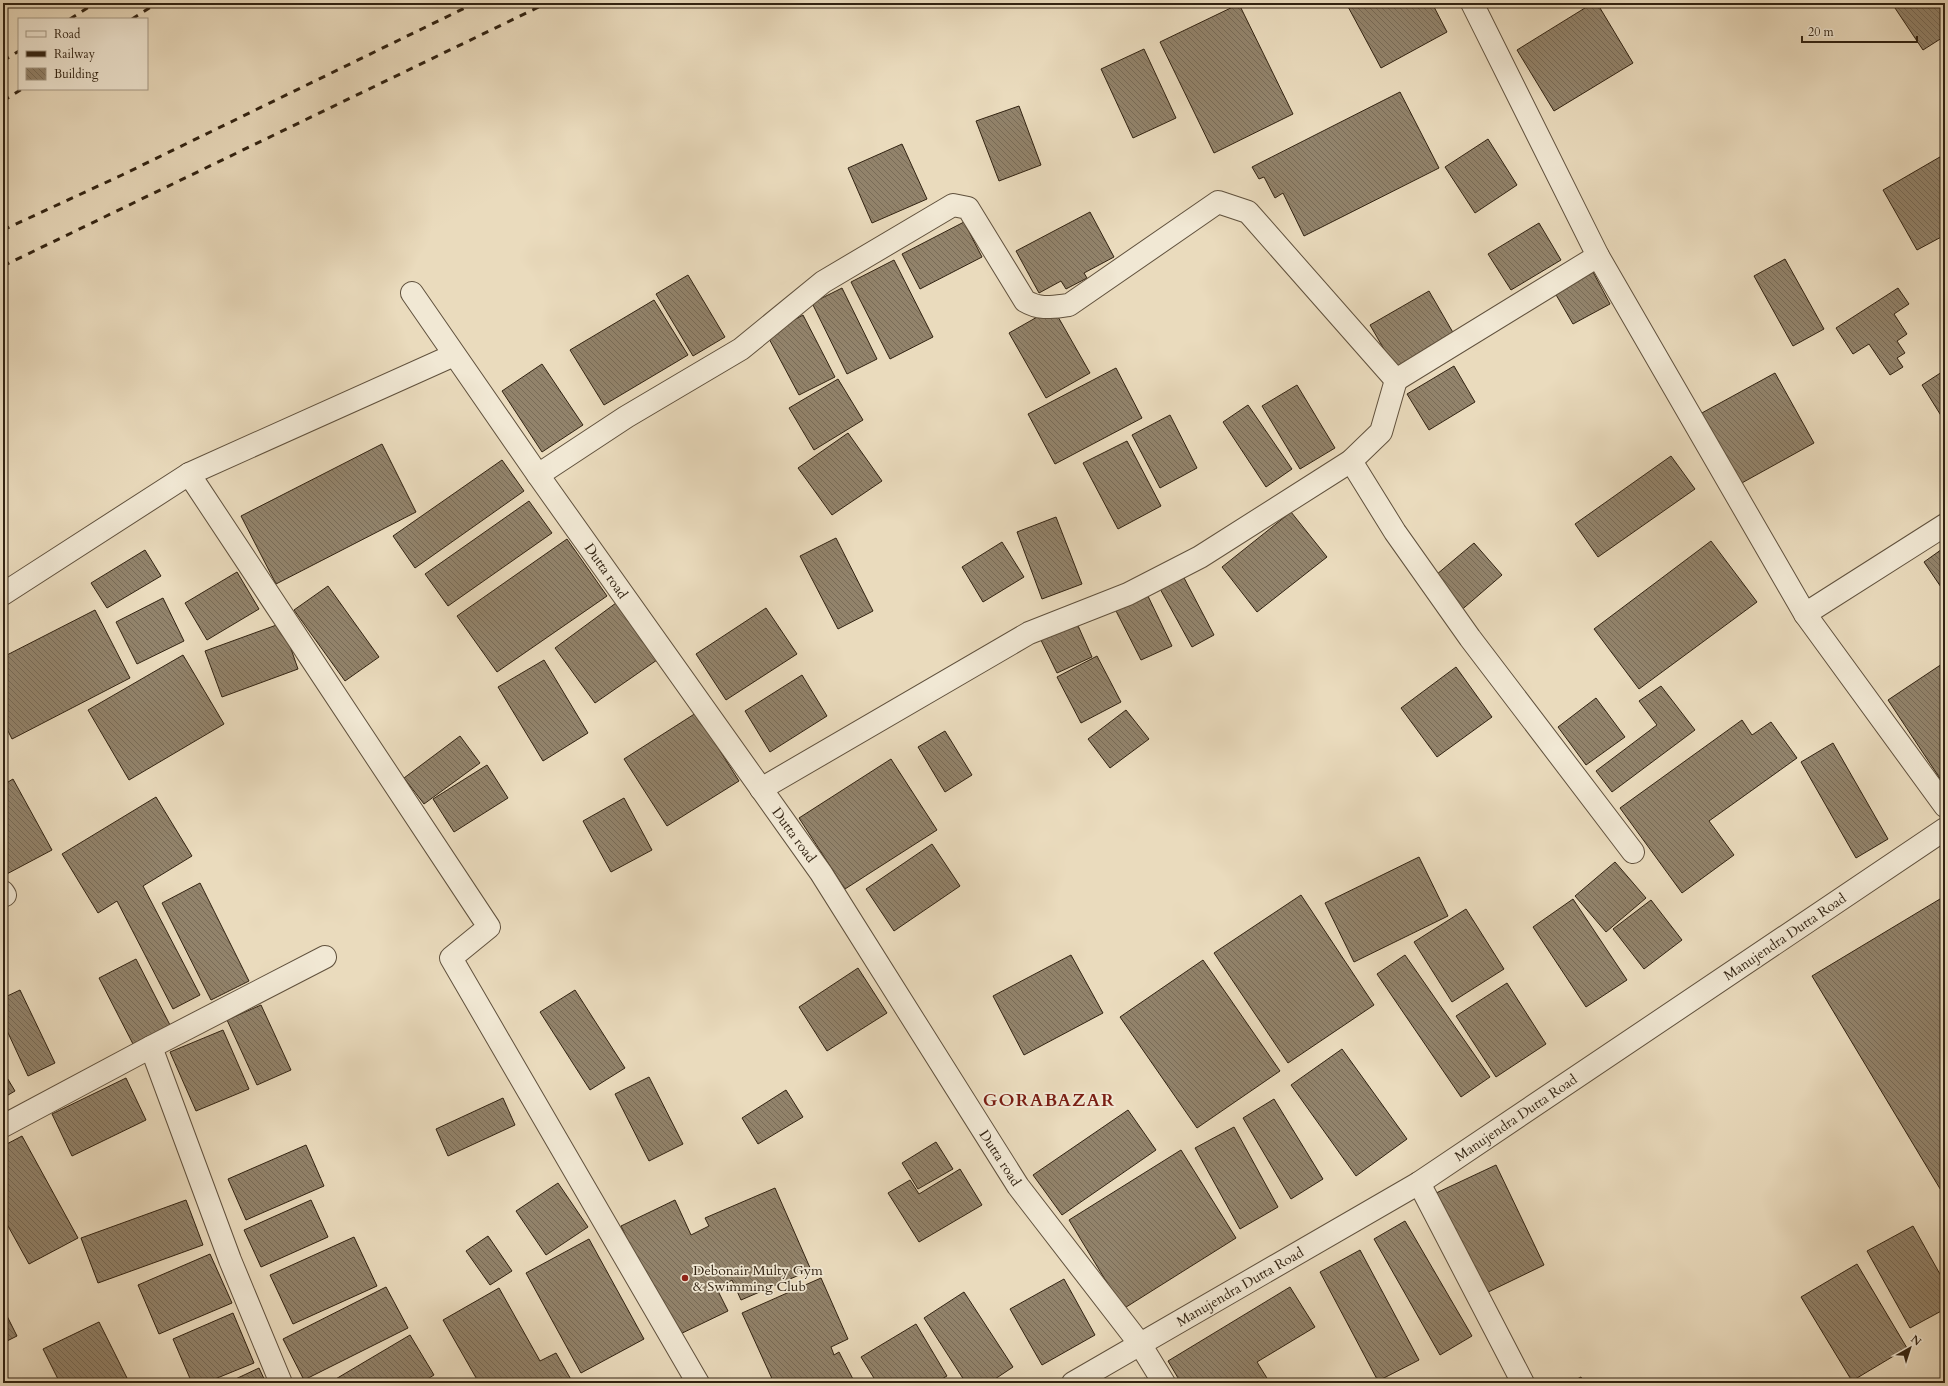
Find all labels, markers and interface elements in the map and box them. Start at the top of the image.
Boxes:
legend [18,18,148,90]
scale bar [1802,18,1917,44]
text: 20 m [1808,24,1835,40]
text: Road [54,26,81,42]
text: Railway [54,46,96,62]
text: Building [54,66,99,82]
street label: Dutta road [580,539,632,603]
street label: Dutta road [768,804,821,867]
street label: Manujendra Dutta Road [1720,889,1850,985]
street label: Manujendra Dutta Road [1451,1070,1581,1166]
district label: GORABAZAR [983,1088,1115,1113]
street label: Dutta road [975,1126,1026,1190]
street label: Manujendra Dutta Road [1173,1243,1308,1331]
place label: Debonair Multy Gym & Swimming Club [693,1261,823,1296]
marker: Debonair Multy Gym & Swimming Club [680,1273,690,1283]
north arrow [1890,1328,1930,1368]
text: N [1908,1332,1925,1350]

